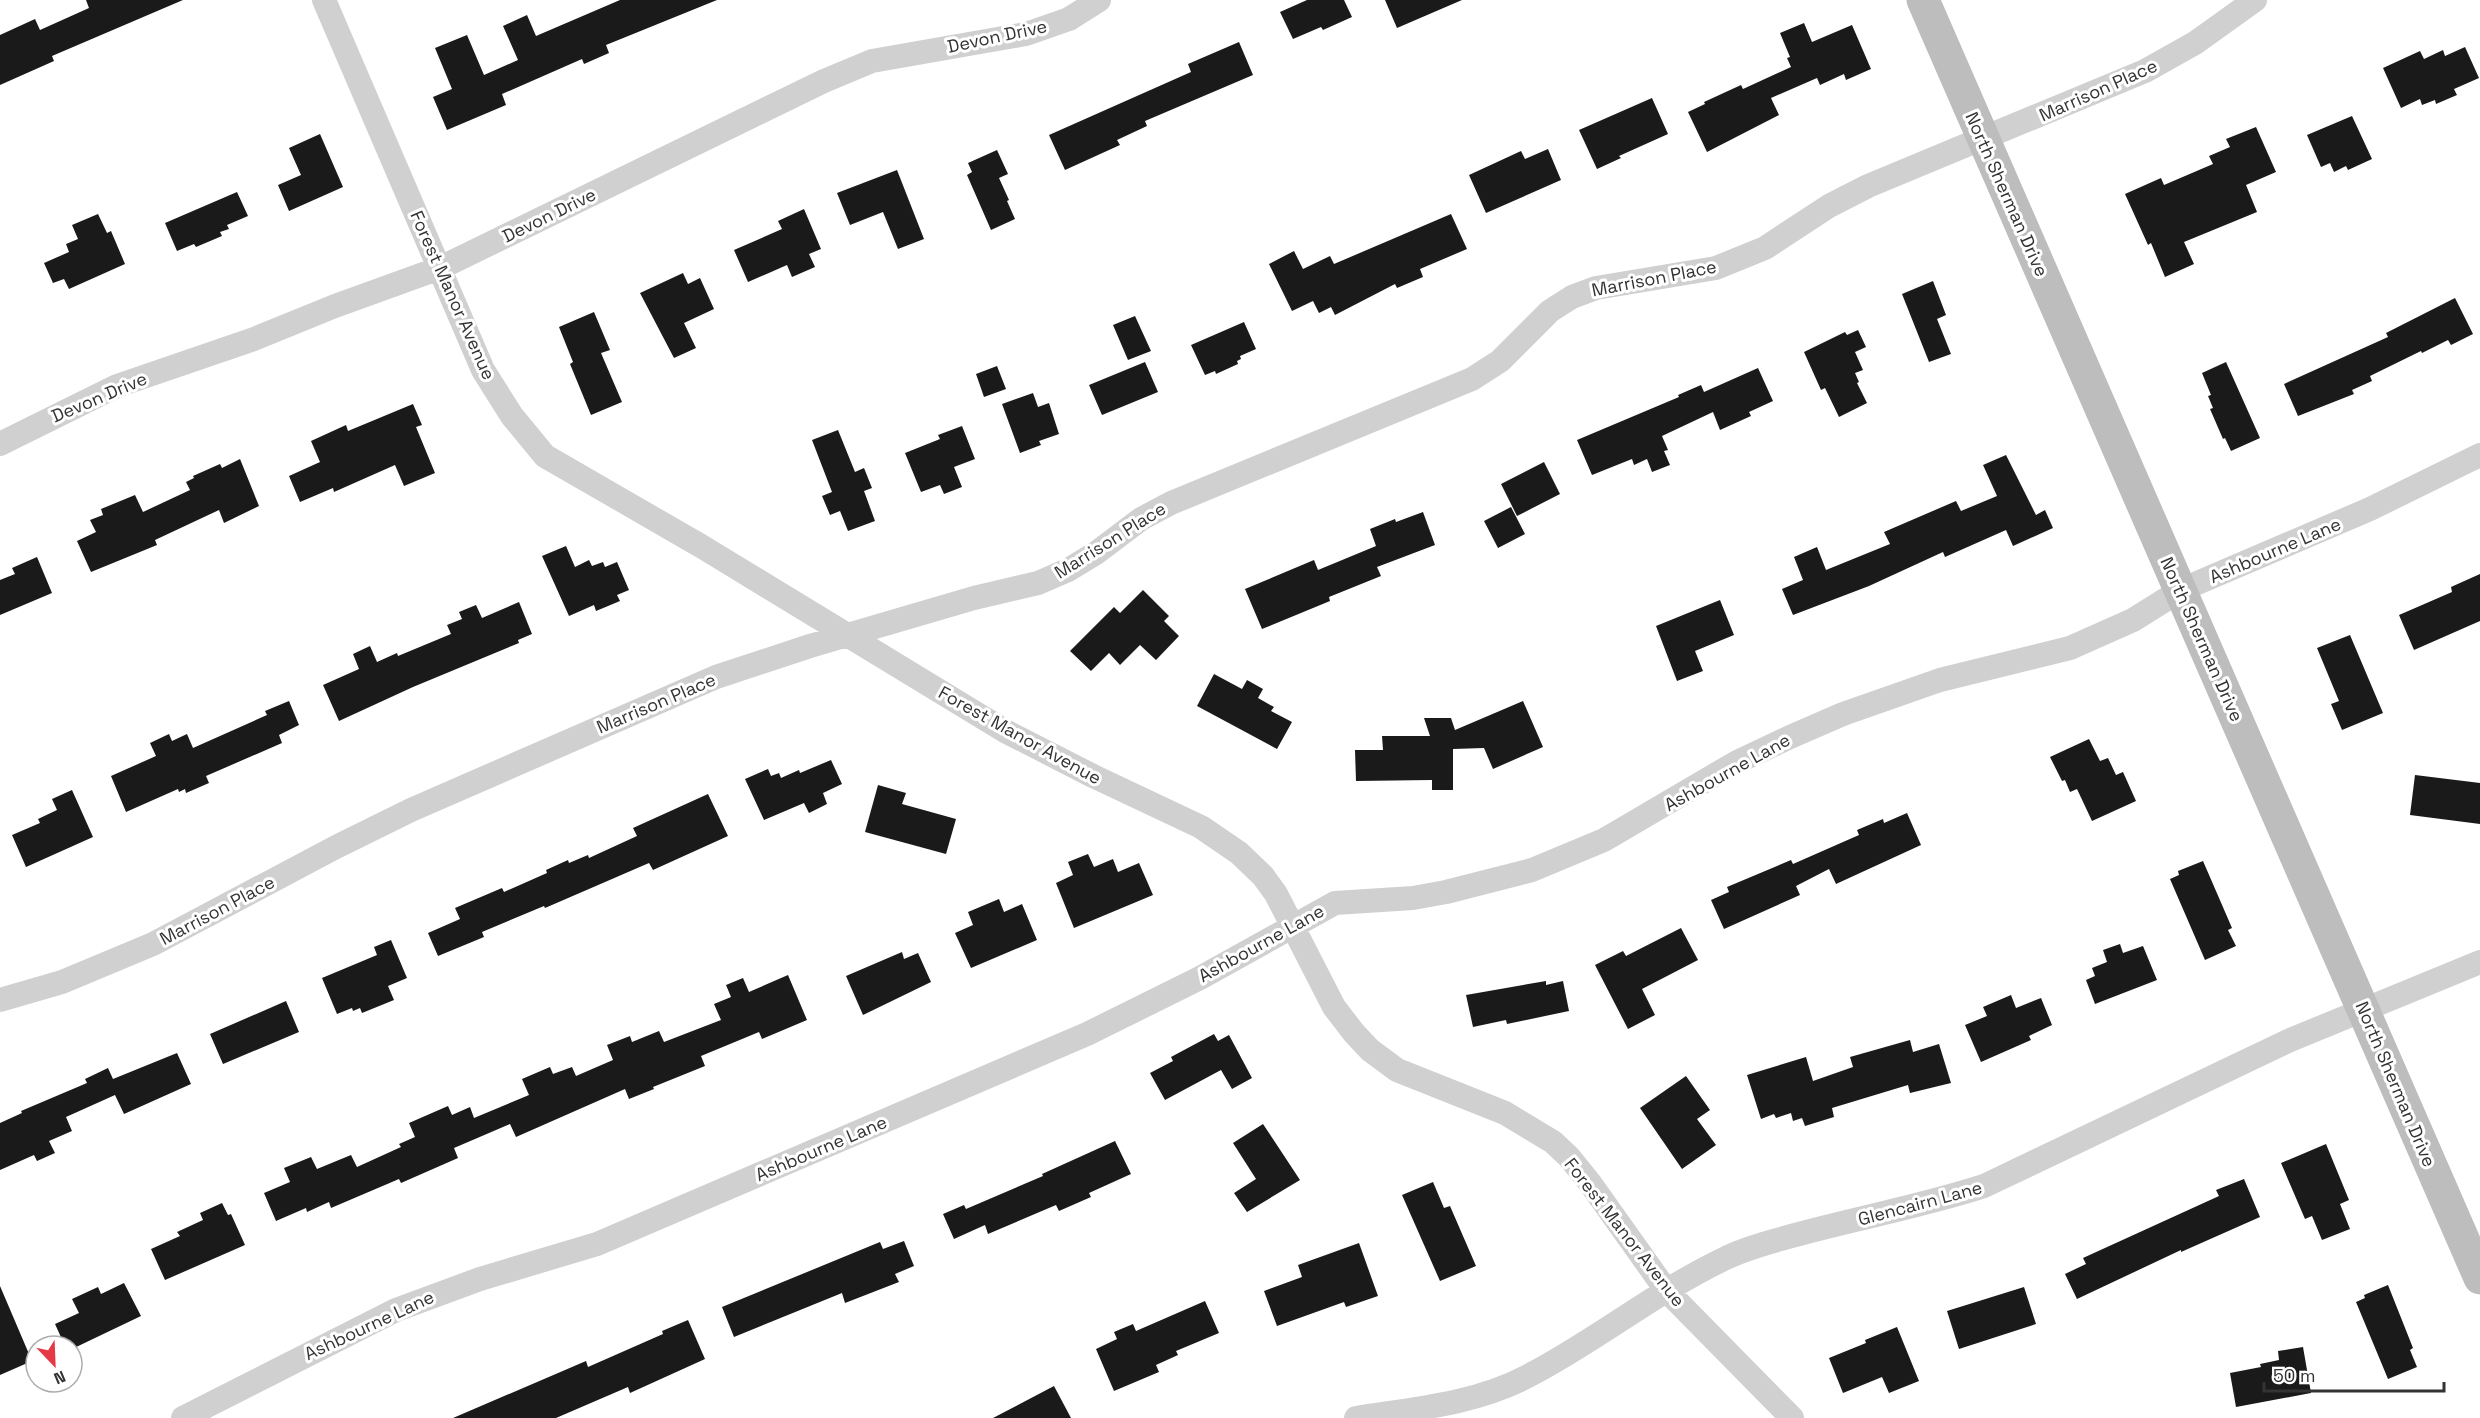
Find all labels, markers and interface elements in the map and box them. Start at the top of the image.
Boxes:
street label: Devon Drive [945,14,1049,58]
street label: Marrison Place [2035,54,2161,126]
street label: North Sherman Drive [1960,108,2054,280]
street label: Devon Drive [498,182,600,248]
street label: Forest Manor Avenue [405,207,501,383]
street label: Marrison Place [1590,255,1718,301]
street label: Devon Drive [48,367,150,427]
street label: Marrison Place [1050,497,1170,583]
street label: Ashbourne Lane [2206,512,2344,588]
street label: North Sherman Drive [2155,553,2249,725]
street label: Marrison Place [593,668,719,738]
street label: Forest Manor Avenue [934,681,1106,789]
street label: Ashbourne Lane [1660,728,1794,816]
street label: Marrison Place [156,870,278,950]
street label: Ashbourne Lane [1194,899,1328,987]
street label: North Sherman Drive [2351,998,2441,1170]
street label: Ashbourne Lane [752,1110,890,1186]
street label: Forest Manor Avenue [1560,1153,1690,1311]
street label: Glencairn Lane [1855,1175,1985,1231]
street label: Ashbourne Lane [300,1285,438,1365]
north arrow [24,1334,84,1394]
scale bar [2264,1355,2444,1393]
text: 50 m [2273,1364,2315,1387]
text: N [51,1366,69,1389]

